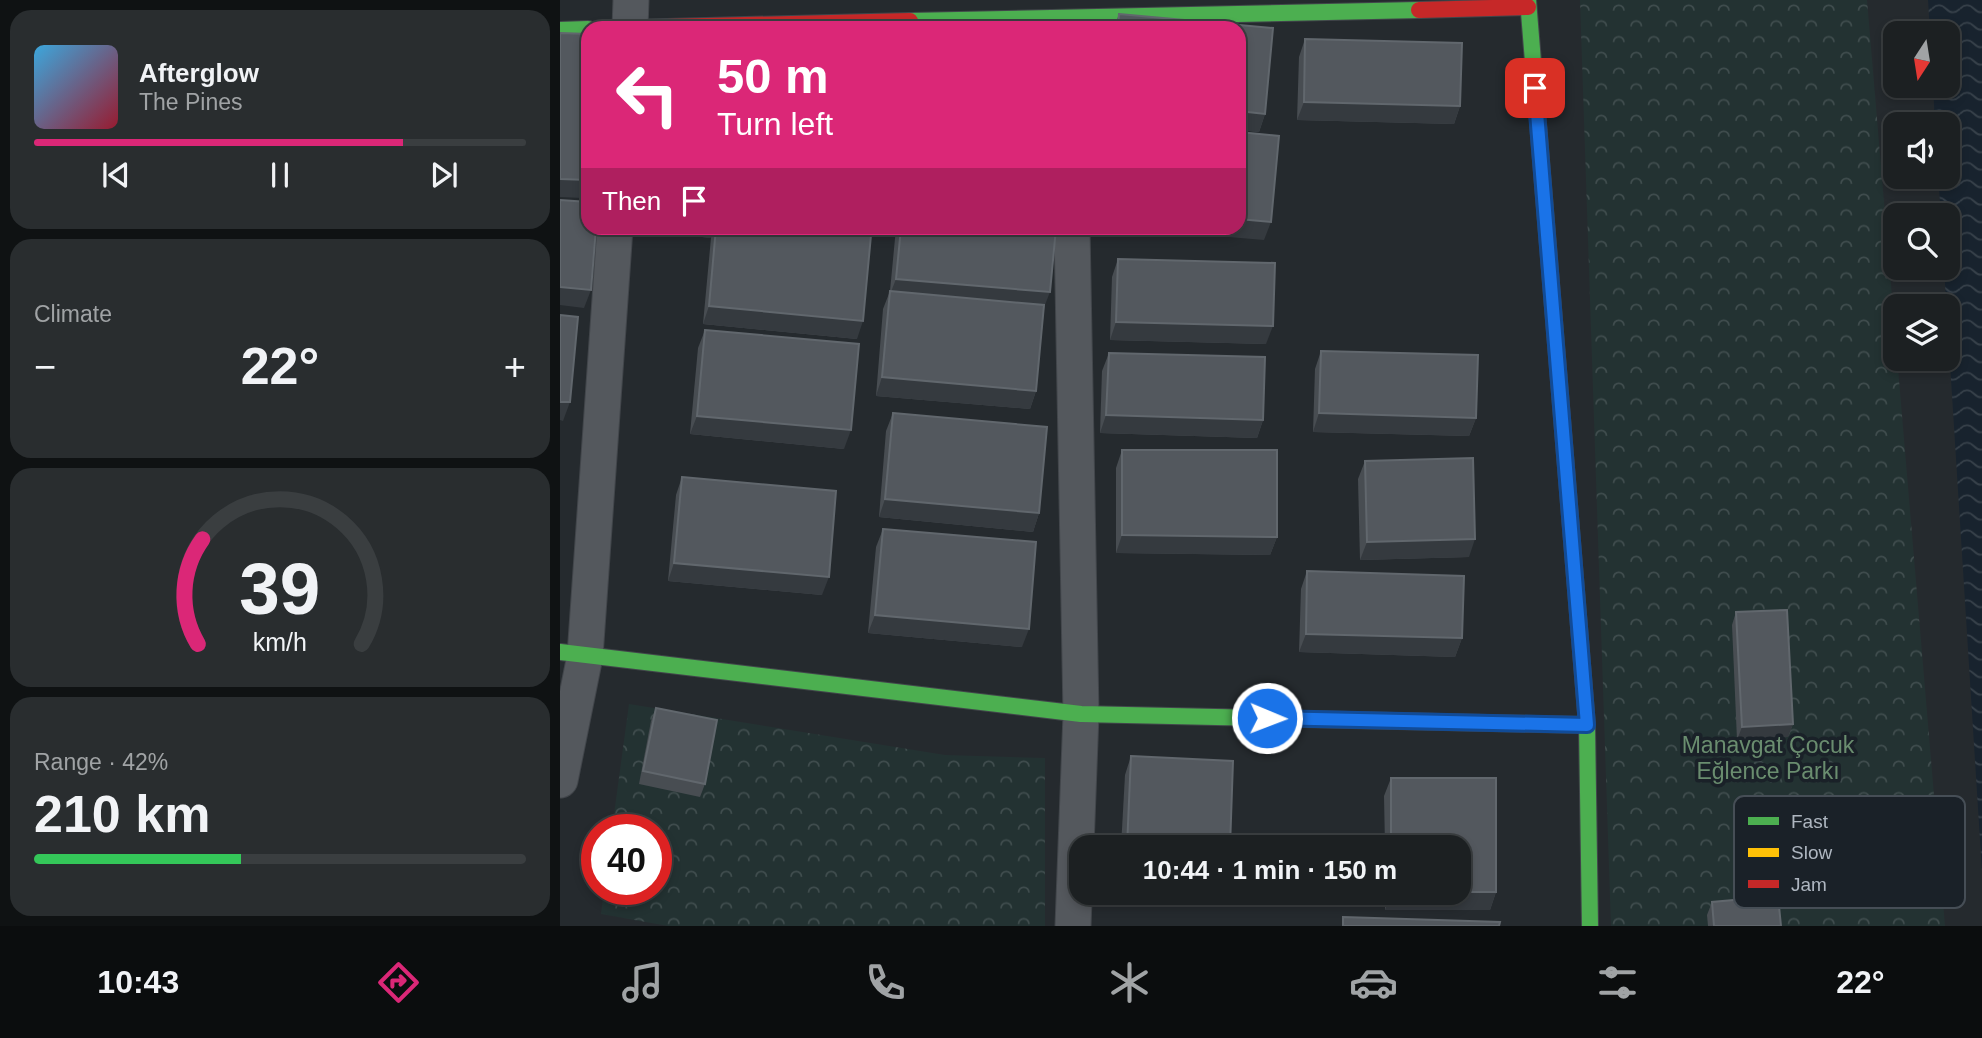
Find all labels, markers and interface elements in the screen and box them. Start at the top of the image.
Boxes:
north arrow [1883,21,1960,98]
map controls [1883,21,1960,371]
icon: left [602,49,693,140]
text: 50 m [717,49,829,103]
text: Afterglow [139,58,259,88]
pin [1505,58,1565,118]
icon: arrive [1516,69,1554,107]
text: The Pines [139,89,243,115]
text: Turn left [717,106,833,142]
button: sound [1883,112,1960,189]
icon: previous [97,156,135,194]
icon: pause [261,156,299,194]
icon: next [425,156,463,194]
icon: arrive [675,182,713,220]
text: Then [602,186,661,216]
button: search [1883,203,1960,280]
button: layers [1883,294,1960,371]
text: Climate [34,301,112,327]
text: 22° [241,337,319,395]
text: − [34,346,56,388]
text: + [504,346,526,388]
text: 39 [240,548,320,629]
text: km/h [253,627,307,655]
position arrow [1230,681,1304,755]
park label: Manavgat Çocuk Eğlence Parkı [1682,732,1855,784]
text: Range · 42% [34,749,168,775]
text: 210 km [34,785,210,843]
legend [1734,796,1965,908]
text: Fast [1791,811,1829,832]
speed limit sign: 40 [581,814,672,905]
text: Slow [1791,842,1832,863]
text: 10:44 · 1 min · 150 m [1143,855,1397,885]
text: Jam [1791,874,1827,895]
icon: directions [374,958,423,1007]
icon: music [618,958,667,1007]
icon: phone [861,958,910,1007]
icon: climate [1105,958,1154,1007]
icon: car [1349,958,1398,1007]
icon: filters [1593,958,1642,1007]
text: 10:43 [97,964,179,1000]
text: 22° [1836,964,1885,1000]

